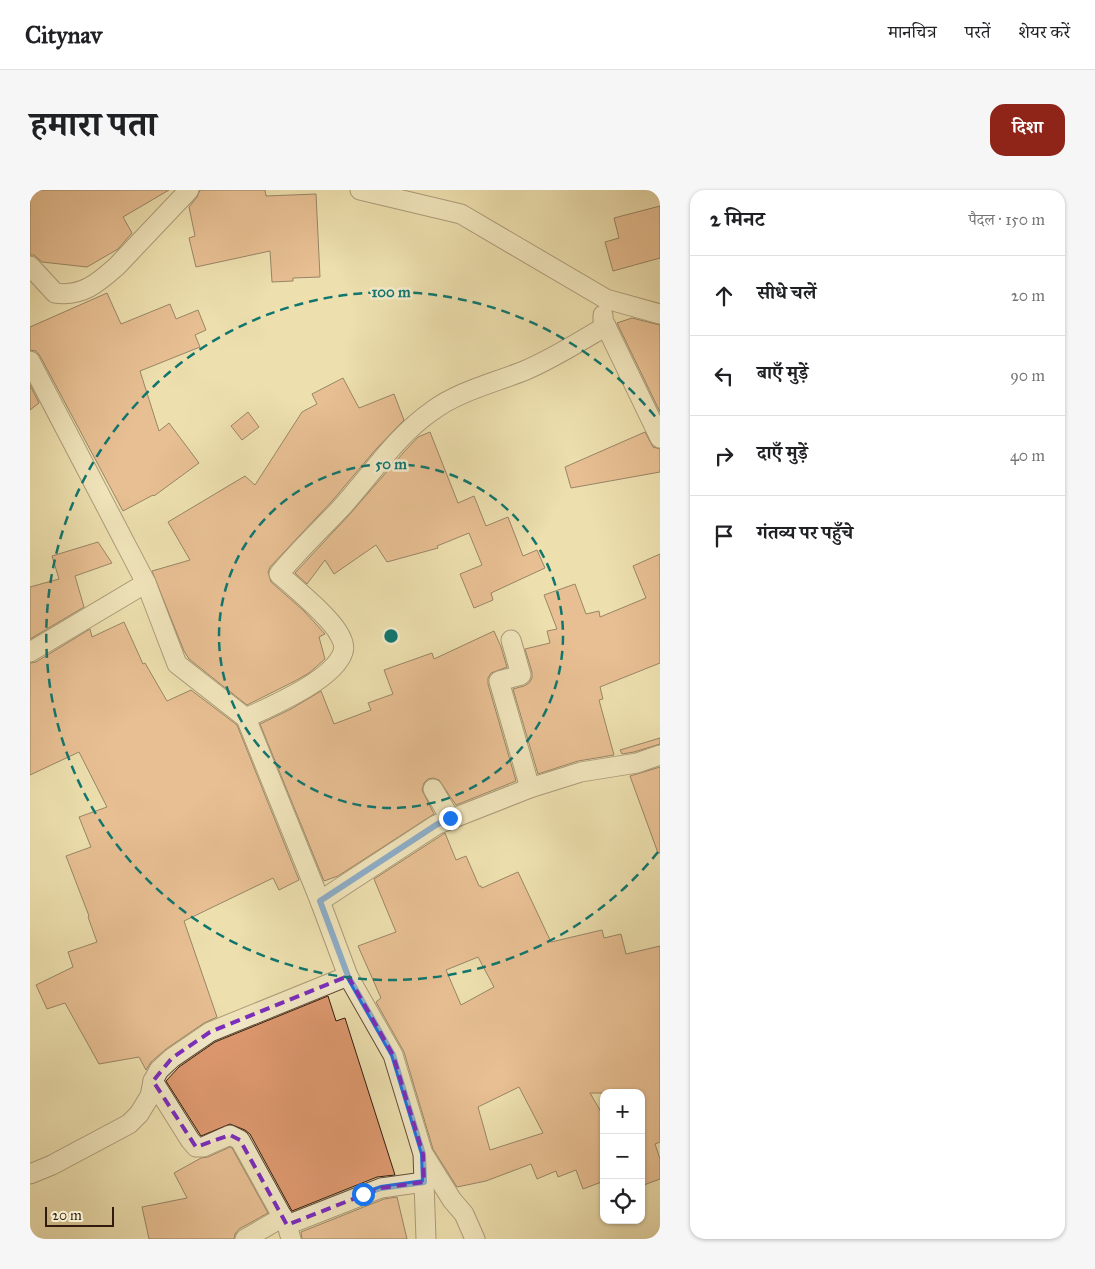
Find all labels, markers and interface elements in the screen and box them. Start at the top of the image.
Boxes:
text: Citynav [25,20,102,50]
text: मानचित्र [888,21,937,43]
text: परतें [965,21,990,43]
text: शेयर करें [1018,21,1070,43]
text: हमारा पता [30,103,157,146]
button: दिशा [990,104,1065,156]
text: 2 मिनट [710,206,765,232]
text: पैदल · 150 m [969,210,1045,229]
text: सीधे चलें [757,281,816,304]
icon: ahead [710,282,738,310]
text: 100 m [371,283,411,301]
text: 20 m [1011,286,1045,305]
text: बाएँ मुड़ें [757,361,808,384]
icon: left [710,362,738,390]
text: 90 m [1010,366,1045,385]
text: दाएँ मुड़ें [757,441,808,464]
icon: right [710,442,738,470]
text: 40 m [1010,446,1045,465]
text: 50 m [375,455,407,473]
text: गंतव्य पर पहुँचे [757,521,853,544]
icon: arrive [710,522,738,550]
centre of rings [382,627,400,645]
route end [439,807,462,830]
map controls [600,1089,645,1224]
button: + [600,1089,645,1134]
button: − [600,1134,645,1179]
button: locate [600,1179,645,1224]
route start [352,1183,375,1206]
scale bar [45,1204,114,1227]
text: 20 m [52,1207,82,1224]

